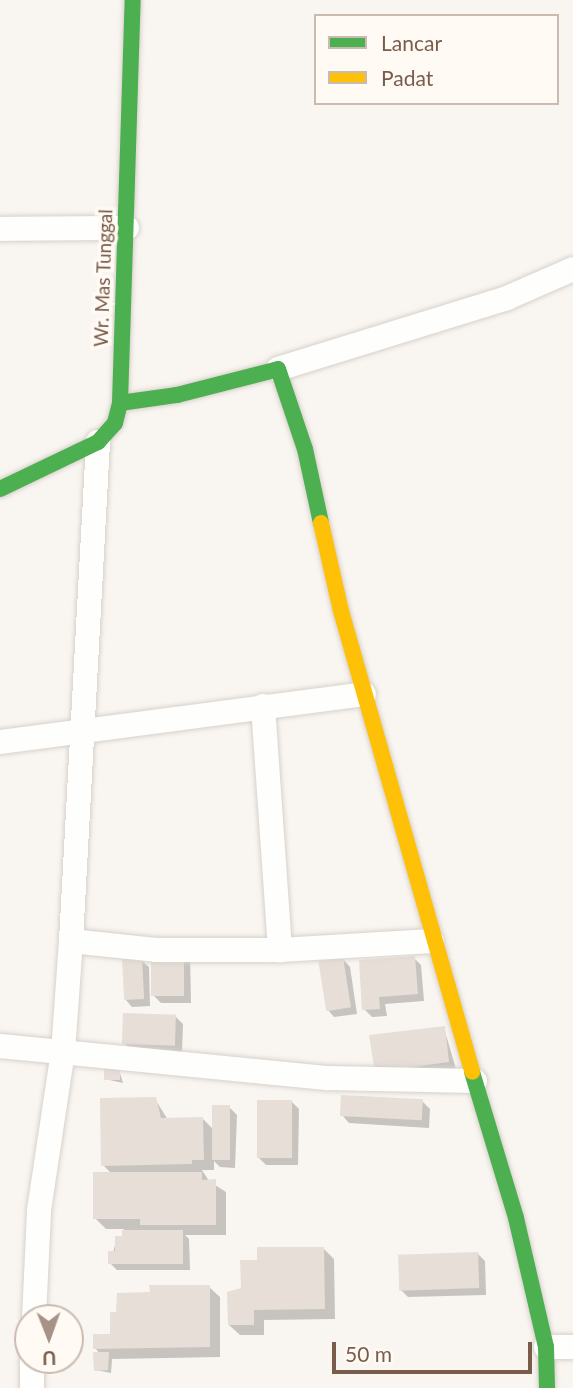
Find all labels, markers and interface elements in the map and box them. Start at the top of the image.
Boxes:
legend [314,14,559,105]
text: Lancar [381,30,442,55]
text: Padat [381,65,433,90]
street label: Wr. Mas Tunggal [89,208,117,348]
north arrow [14,1304,84,1374]
scale bar [335,1328,534,1372]
text: 50 m [345,1341,392,1366]
text: U [42,1347,57,1370]

